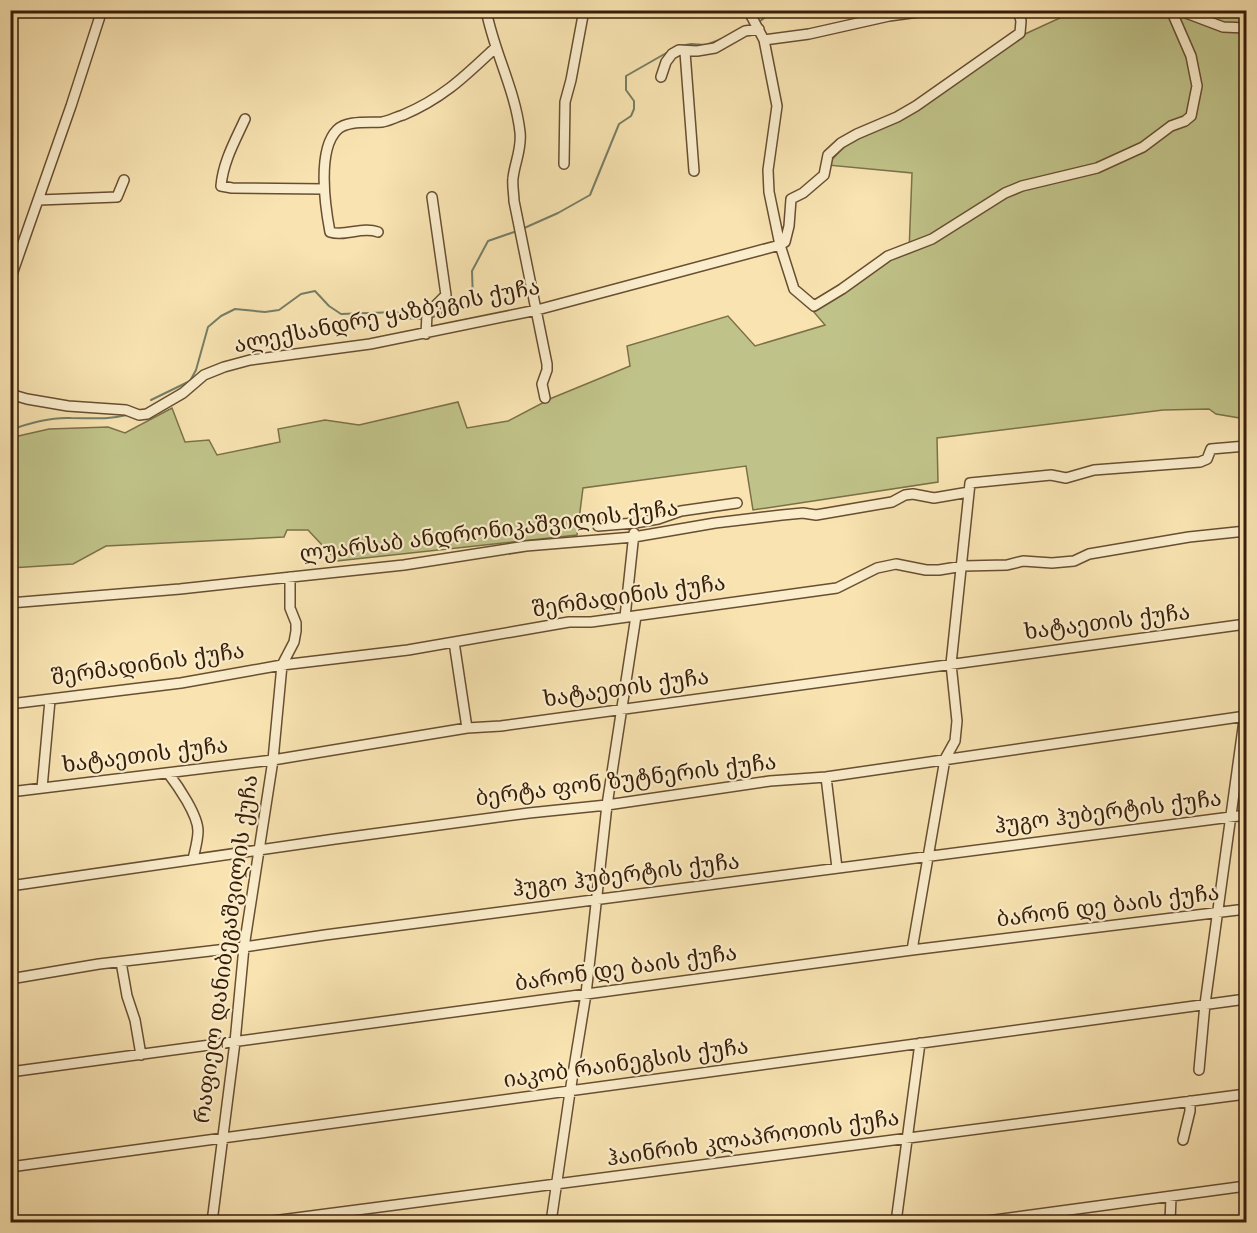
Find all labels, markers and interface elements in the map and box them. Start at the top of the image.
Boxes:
street label: ალექსანდრე ყაზბეგის ქუჩა [232,276,542,358]
street label: ლუარსაბ ანდრონიკაშვილის ქუჩა [298,497,680,567]
street label: შერმადინის ქუჩა [531,572,727,622]
street label: ხატაეთის ქუჩა [1023,602,1192,645]
street label: შერმადინის ქუჩა [50,640,246,690]
street label: ხატაეთის ქუჩა [542,666,711,713]
street label: ხატაეთის ქუჩა [61,735,230,778]
street label: ბერტა ფონ ზუტნერის ქუჩა [474,751,778,811]
street label: რაფიელ დანიბეგაშვილის ქუჩა [191,773,263,1125]
street label: ჰუგო ჰუბერტის ქუჩა [993,788,1223,839]
street label: ჰუგო ჰუბერტის ქუჩა [511,851,741,902]
street label: ბარონ დე ბაის ქუჩა [995,881,1221,933]
street label: ბარონ დე ბაის ქუჩა [513,942,739,996]
street label: იაკობ რაინეგსის ქუჩა [502,1035,750,1093]
street label: ჰაინრიხ კლაპროთის ქუჩა [605,1107,901,1171]

